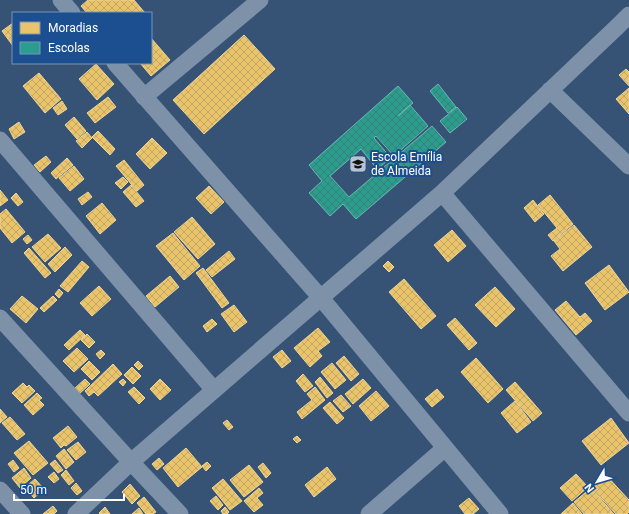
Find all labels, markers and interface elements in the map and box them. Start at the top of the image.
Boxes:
legend [12,12,152,64]
text: Moradias [48,21,98,35]
text: Escolas [48,41,90,55]
place label: Escola Emília de Almeida [371,150,442,178]
school or university icon: Escola Emília de Almeida [348,154,368,174]
north arrow [577,462,617,502]
scale bar [14,476,124,502]
text: N [582,481,597,495]
text: 50 m [20,483,47,497]

